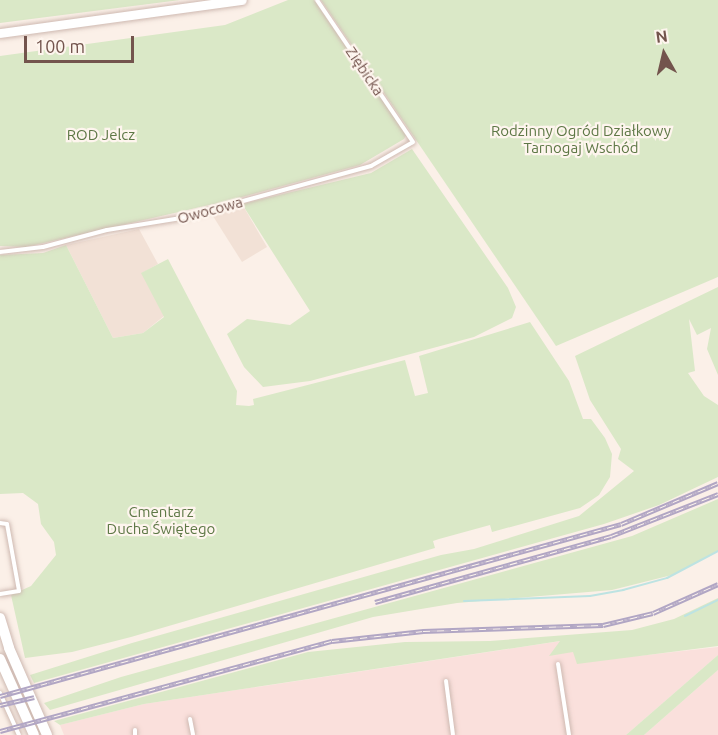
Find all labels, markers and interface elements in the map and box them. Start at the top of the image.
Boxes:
scale bar [27,24,136,62]
north arrow [634,24,694,84]
text: N [654,26,669,46]
text: 100 m [35,36,85,56]
street label: Ziębicka [342,43,388,99]
park label: Rodzinny Ogród Działkowy Tarnogaj Wschód [491,121,671,156]
park label: ROD Jelcz [67,126,135,144]
street label: Owocowa [175,193,245,227]
park label: Cmentarz Ducha Świętego [107,502,215,537]

